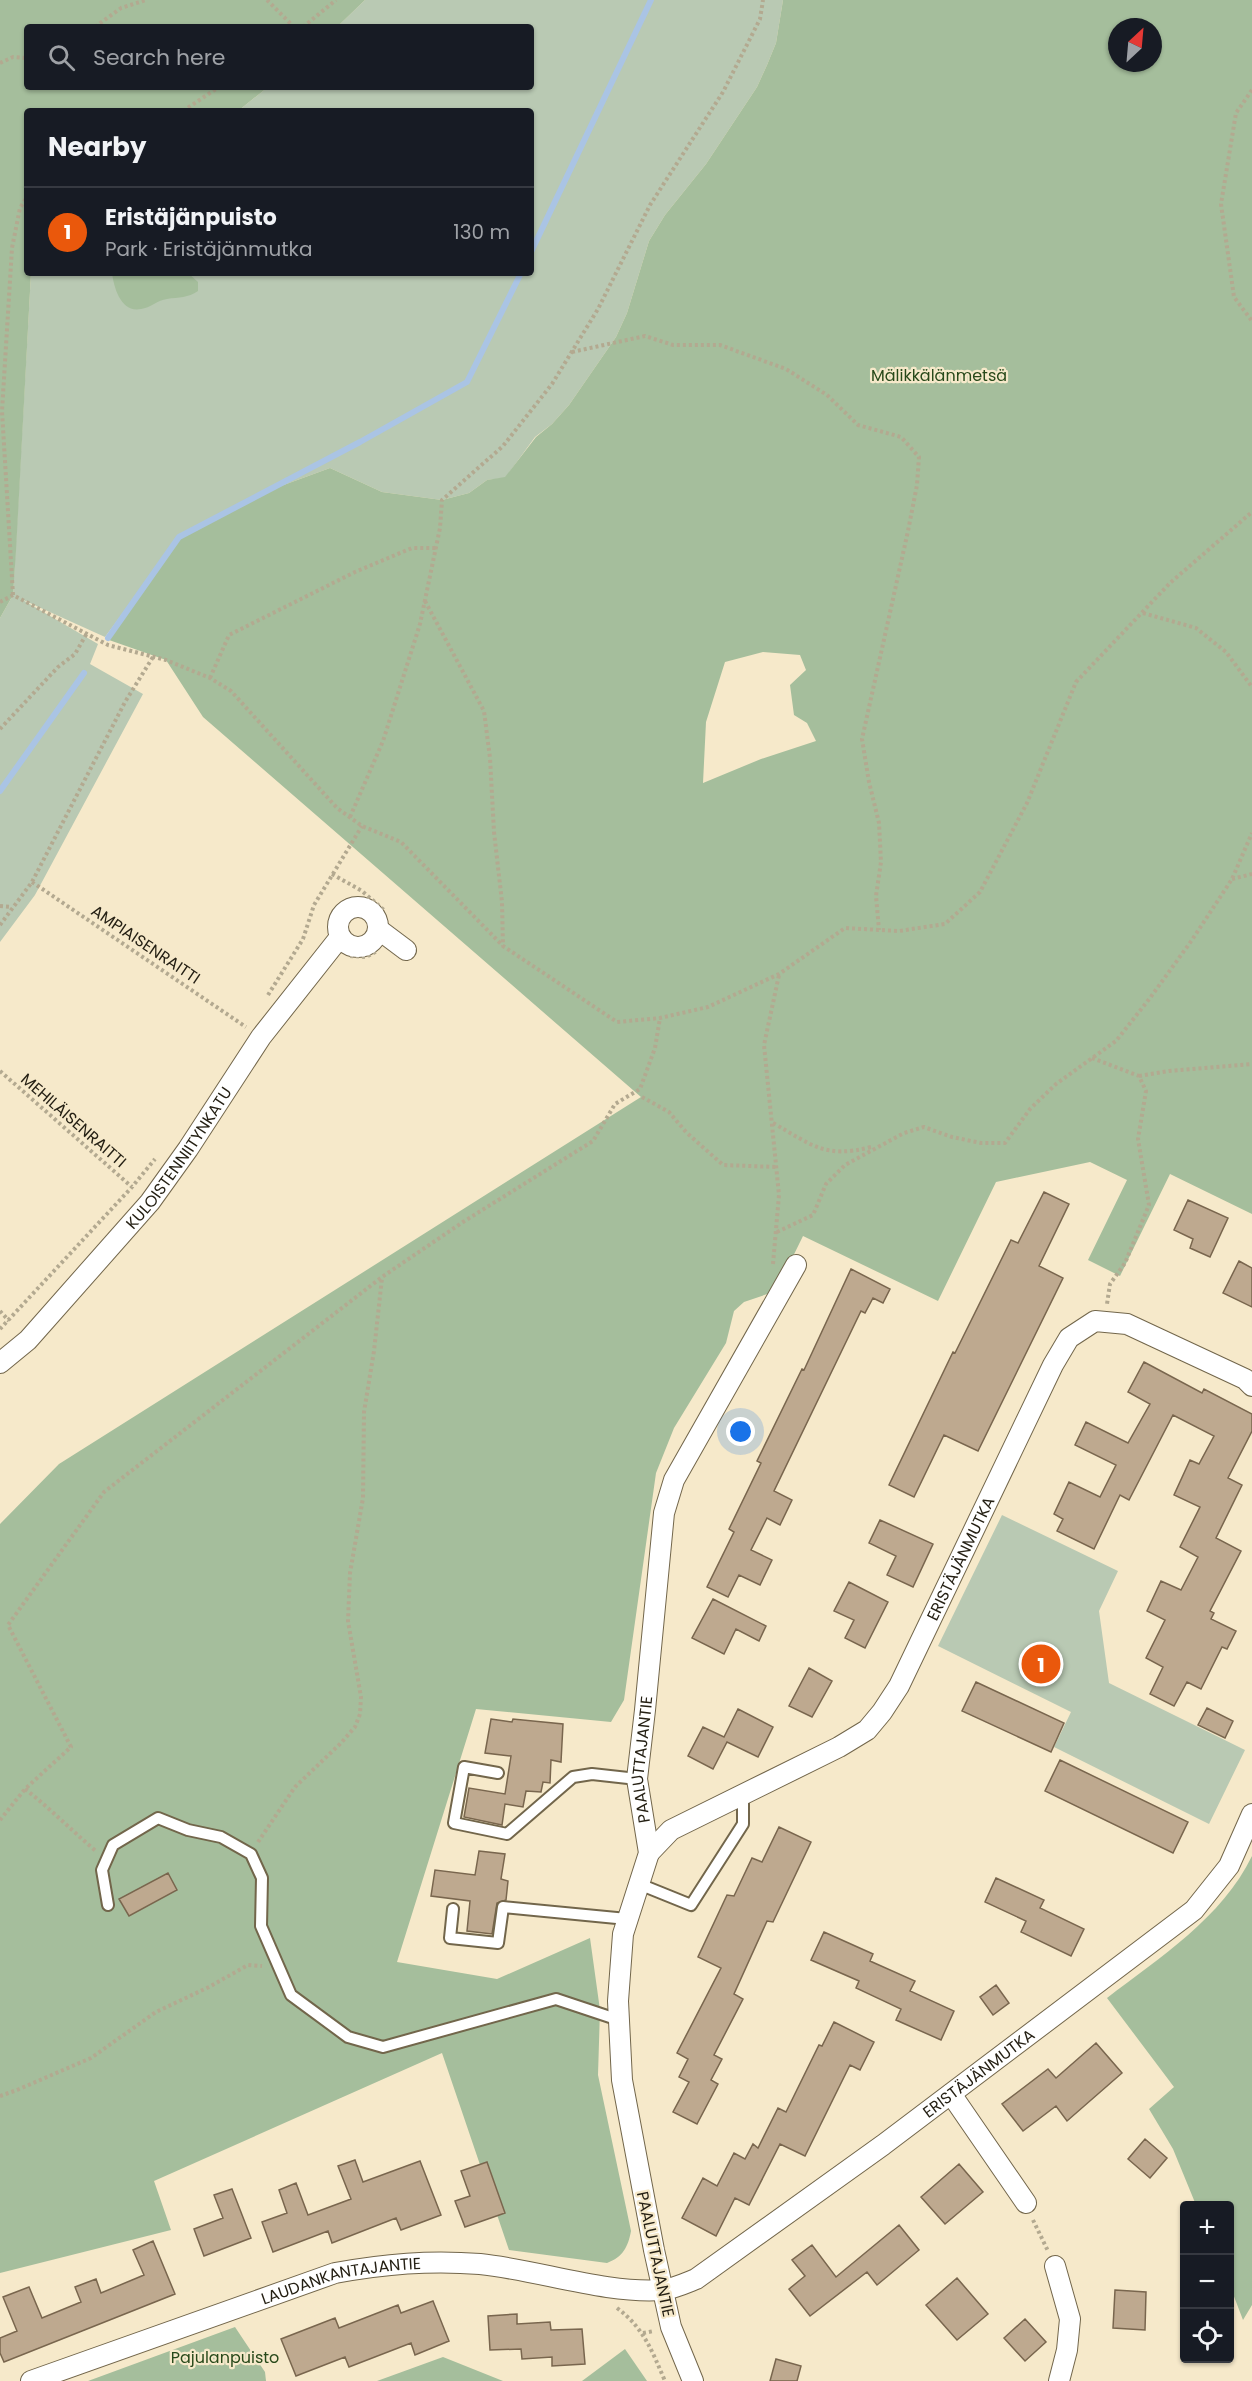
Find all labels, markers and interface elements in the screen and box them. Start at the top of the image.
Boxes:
north arrow [1108,18,1162,72]
search box [24,24,534,90]
icon: search [45,41,78,74]
text: Search here [93,42,226,73]
text: Nearby [48,129,146,165]
text: Eristäjänpuisto [105,202,277,233]
text: 1 [64,218,71,246]
text: 130 m [453,218,510,246]
text: Park · Eristäjänmutka [105,235,312,263]
park label: Mälikkälänmetsä [871,364,1007,387]
street label: AMPIAISENRAITTI [87,899,205,989]
street label: MEHILÄISENRAITTI [16,1068,131,1173]
street label: KULOISTENNIITYNKATU [120,1083,237,1234]
your location [726,1417,755,1446]
street label: ERISTÄJÄNMUTKA [921,1493,1000,1624]
pin: 1 [1022,1642,1060,1686]
street label: PAALUTTAJANTIE [625,1695,658,1825]
street label: ERISTÄJÄNMUTKA [918,2023,1040,2123]
street label: PAALUTTAJANTIE [631,2189,680,2319]
map controls [1180,2201,1234,2363]
button: + [1180,2201,1234,2255]
street label: LAUDANKANTAJANTIE [258,2252,421,2310]
button: − [1180,2255,1234,2309]
button: locate [1180,2309,1234,2363]
park label: Pajulanpuisto [171,2346,279,2369]

